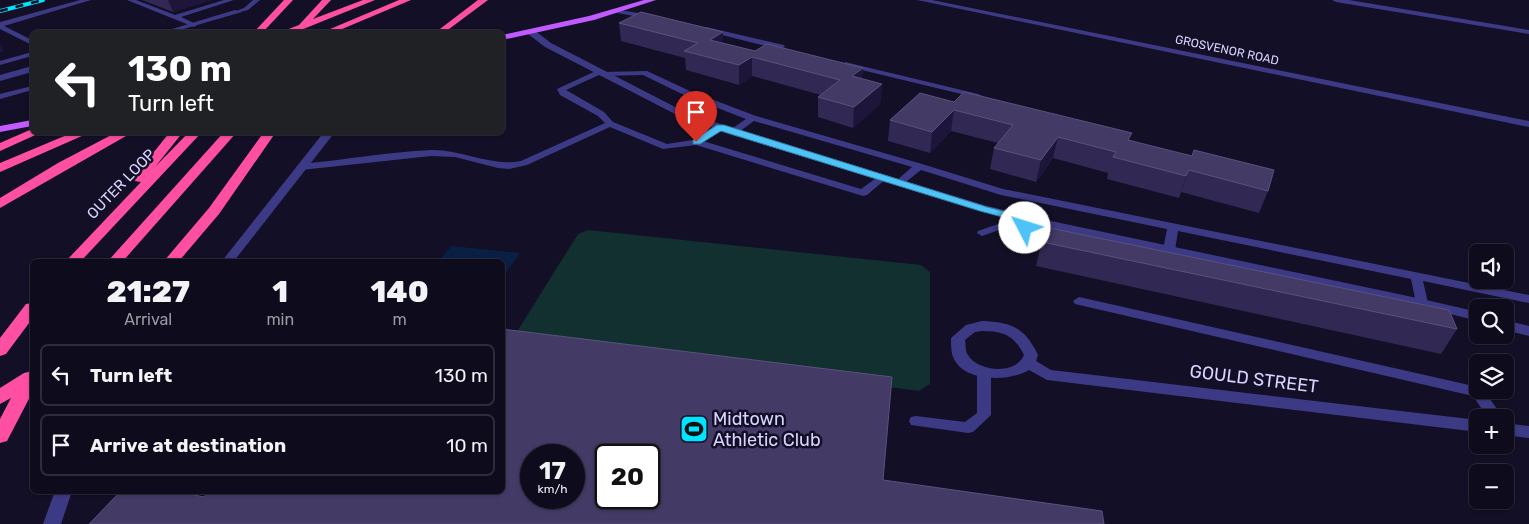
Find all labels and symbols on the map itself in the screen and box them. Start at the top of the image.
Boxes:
street label: GROSVENOR ROAD [1174,32,1280,68]
pin [675,91,717,142]
street label: OUTER LOOP [83,145,159,223]
position arrow [998,201,1050,253]
street label: GOULD STREET [1188,360,1320,398]
place label: Midtown Athletic Club [713,408,821,451]
sports icon: Midtown Athletic Club [679,414,709,444]
speed limit sign: 20 [595,444,660,509]

